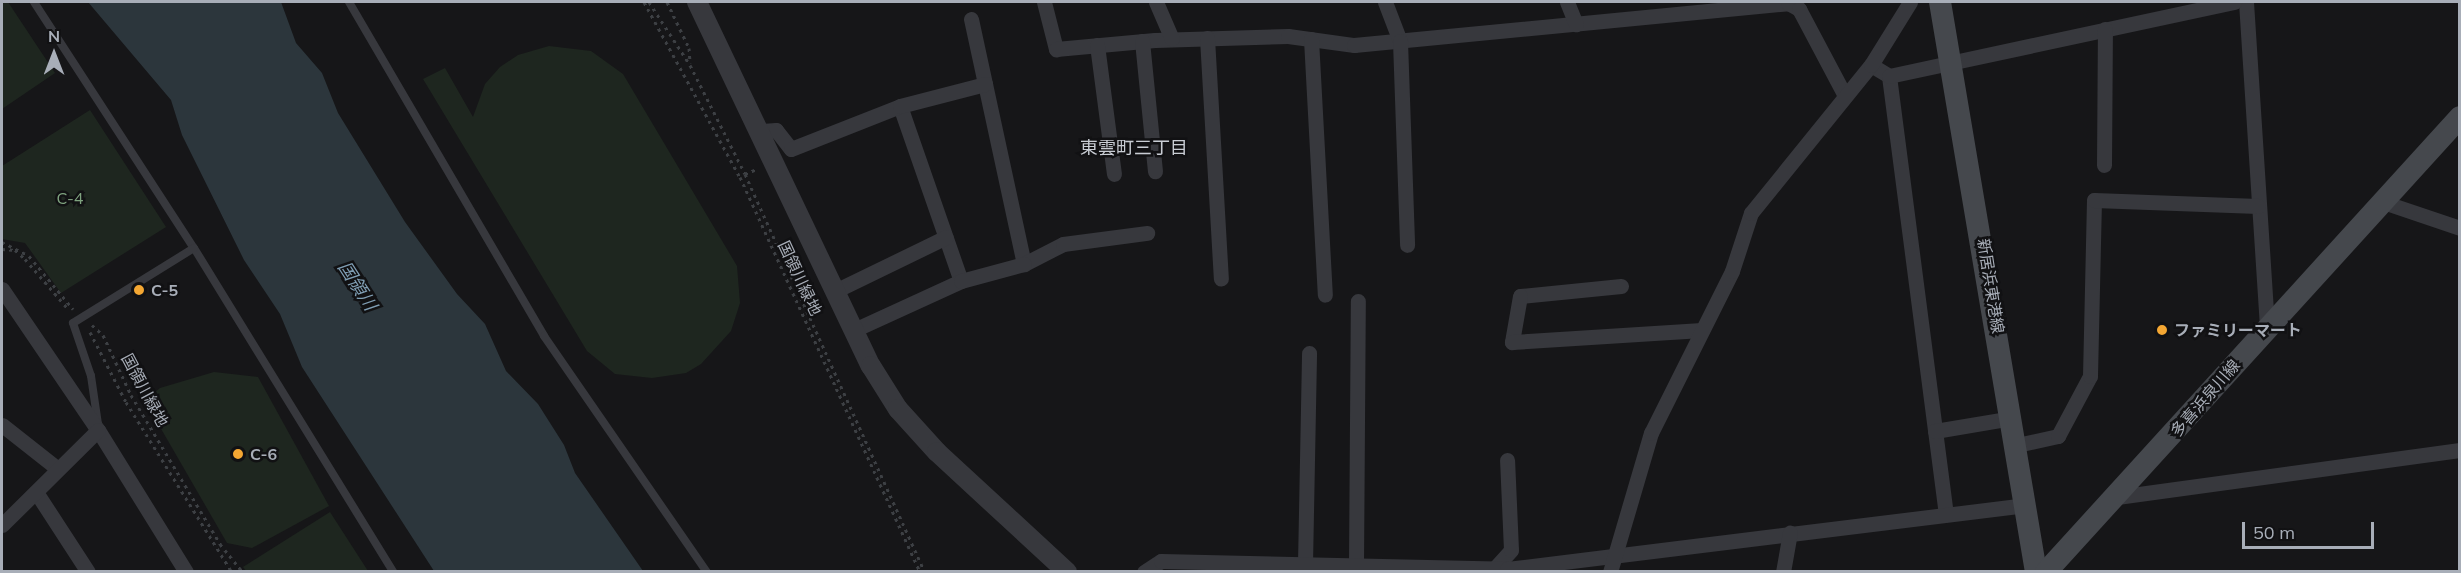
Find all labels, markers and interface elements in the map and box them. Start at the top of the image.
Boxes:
north arrow [24,24,84,84]
text: N [48,26,60,46]
district label: 東雲町三丁目 [1080,137,1188,159]
park label: C-4 [57,188,83,208]
street label: 新居浜東港線 [1974,237,2008,335]
street label: 国領川緑地 [774,238,826,318]
water label: 国領川 [333,257,381,315]
place label: C-5 [151,280,178,300]
marker: C-5 [132,283,146,297]
place label: ファミリーマート [2174,320,2302,340]
marker: ファミリーマート [2155,323,2169,337]
street label: 国領川緑地 [118,350,172,430]
street label: 多喜浜泉川線 [2166,355,2244,441]
place label: C-6 [250,444,277,464]
marker: C-6 [231,447,245,461]
scale bar [2245,510,2377,548]
text: 50 m [2253,521,2295,544]

